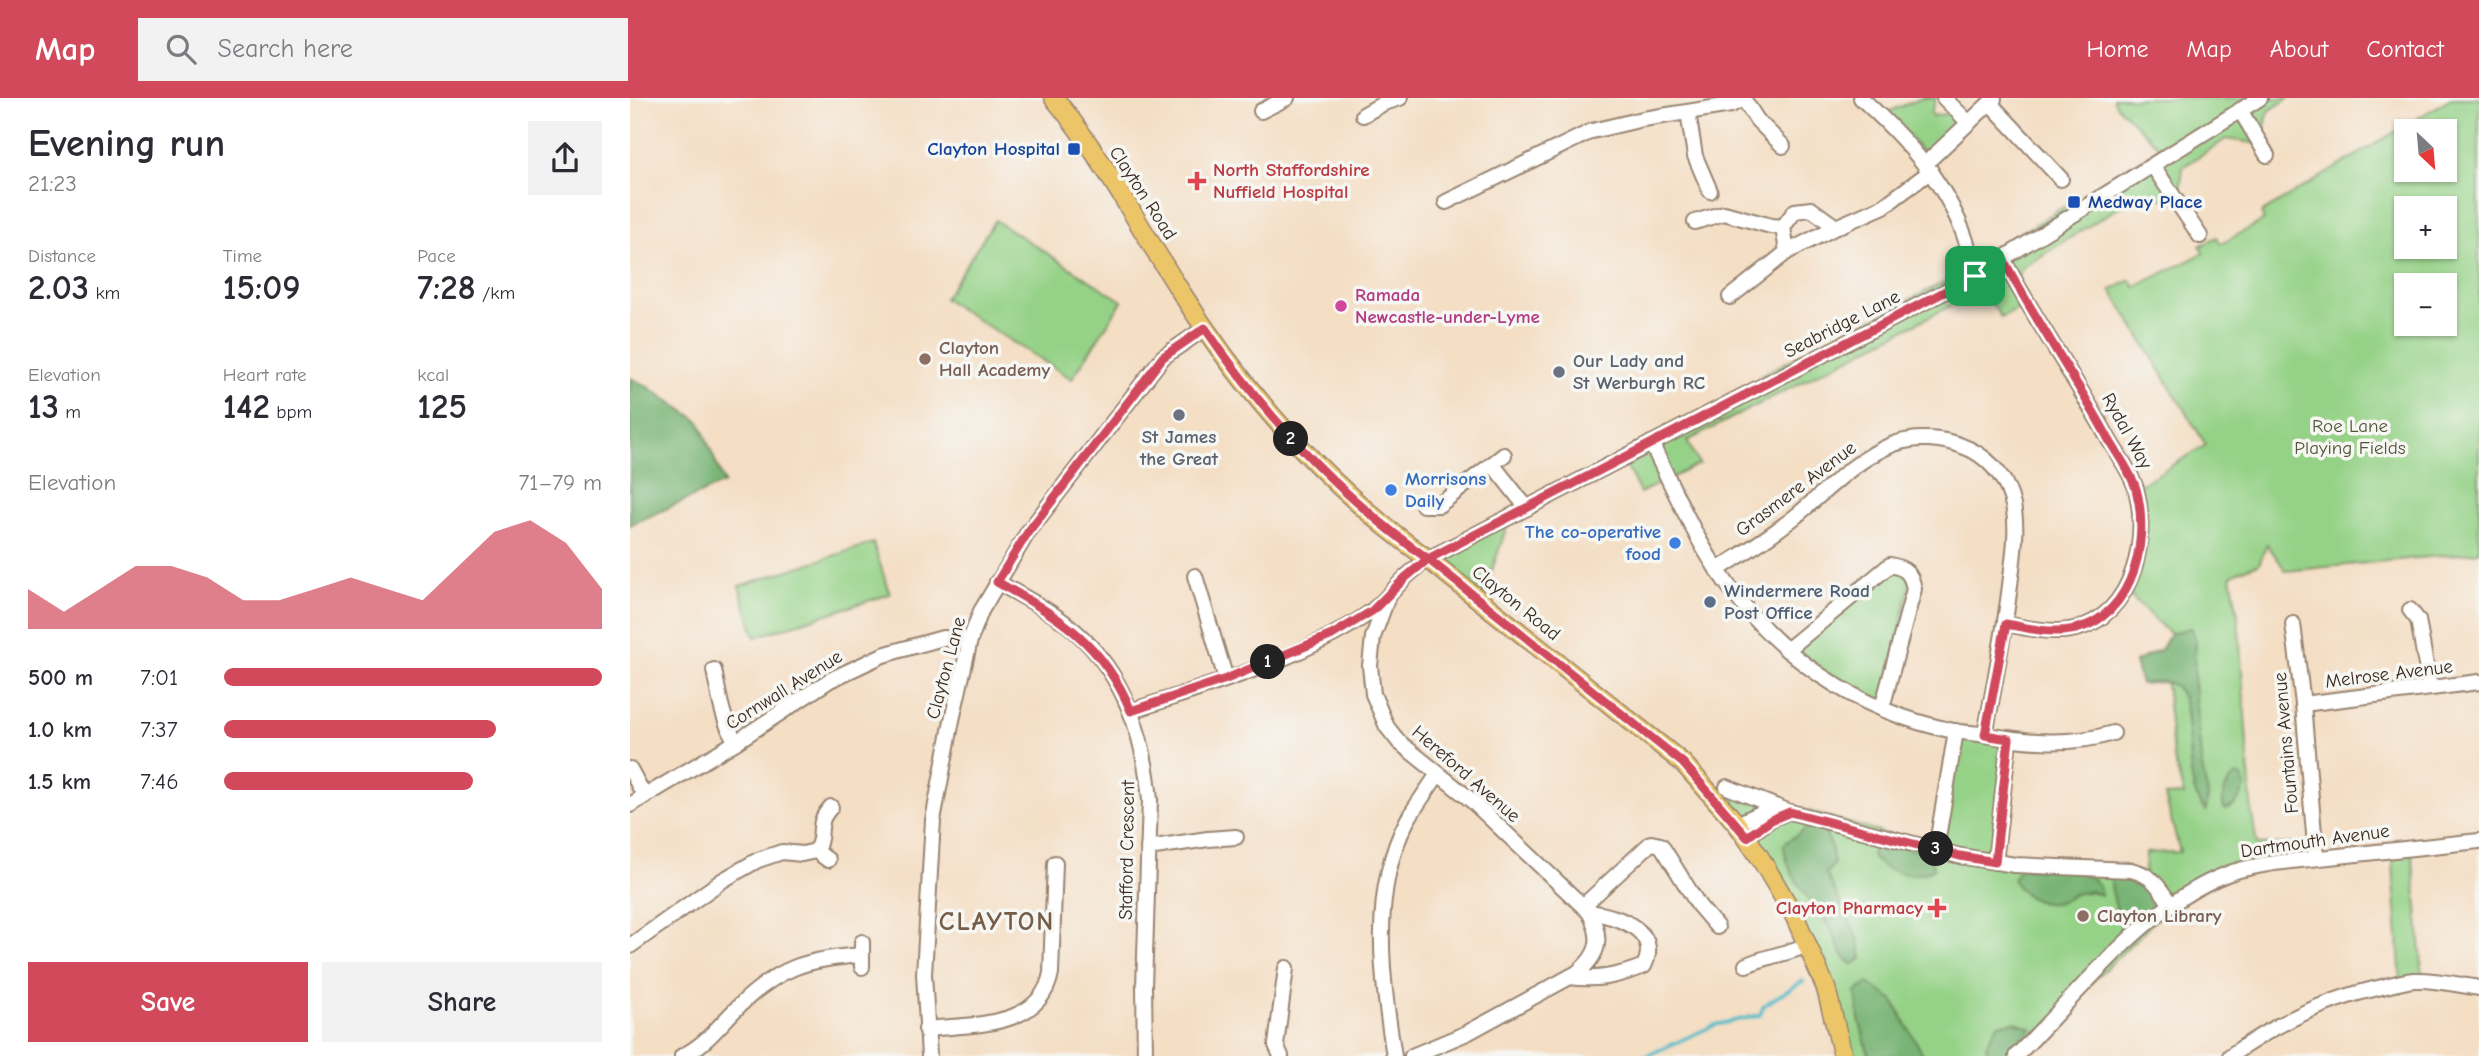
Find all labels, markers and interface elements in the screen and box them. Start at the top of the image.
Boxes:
search box [138,18,628,81]
text: Map [35,30,96,68]
icon: search [162,30,200,68]
text: Search here [218,34,353,64]
text: Home [2087,35,2148,63]
text: Map [2186,35,2232,63]
text: About [2270,35,2328,63]
text: Contact [2366,35,2444,63]
north arrow [2394,119,2457,182]
map controls [2394,119,2457,336]
button: share [528,121,602,195]
text: Evening run [28,122,225,166]
place label: Clayton Hospital [927,138,1060,160]
marker: Clayton Hospital [1066,141,1082,157]
street label: Clayton Road [1105,142,1181,244]
place label: North Staffordshire Nuffield Hospital [1213,159,1370,203]
text: 21:23 [28,170,77,197]
marker: North Staffordshire Nuffield Hospital [1187,171,1207,191]
place label: Medway Place [2088,191,2202,213]
marker: Medway Place [2066,194,2082,210]
button: + [2394,196,2457,259]
text: Distance [28,245,96,267]
text: Time [223,245,262,267]
text: Pace [417,245,456,267]
pin [1945,246,2005,306]
icon: arrive [1956,257,1994,295]
text: 2.03 [28,267,89,308]
text: 15:09 [223,267,301,308]
text: 7:28 [417,267,476,308]
button: − [2394,273,2457,336]
text: km [89,282,120,304]
text: /km [476,282,515,304]
place label: Ramada Newcastle-under-Lyme [1355,284,1540,328]
street label: Seabridge Lane [1780,285,1904,363]
marker: Ramada Newcastle-under-Lyme [1333,298,1349,314]
place label: Clayton Hall Academy [939,337,1050,381]
place label: Our Lady and St Werburgh RC [1573,350,1706,394]
marker: Clayton Hall Academy [917,351,933,367]
text: Elevation [28,364,101,386]
text: Heart rate [223,364,306,386]
text: kcal [417,364,449,386]
marker: Our Lady and St Werburgh RC [1551,364,1567,380]
text: 13 [28,386,59,427]
text: 142 [223,386,270,427]
text: 125 [417,386,467,427]
street label: Rydal Way [2097,389,2157,473]
text: m [59,401,81,423]
text: bpm [270,401,312,423]
marker: St James the Great [1171,407,1187,423]
park label: Roe Lane Playing Fields [2294,415,2406,459]
pin: 2 [1274,422,1308,456]
place label: St James the Great [1139,426,1219,470]
text: 2 [1286,427,1295,449]
street label: Grasmere Avenue [1732,437,1860,541]
place label: Morrisons Daily [1405,468,1486,512]
text: Elevation [28,469,116,496]
text: 71–79 m [518,469,602,496]
marker: Morrisons Daily [1383,482,1399,498]
place label: The co-operative food [1525,521,1661,565]
marker: The co-operative food [1667,535,1683,551]
street label: Clayton Road [1468,561,1564,645]
place label: Windermere Road Post Office [1724,580,1870,624]
marker: Windermere Road Post Office [1702,594,1718,610]
street label: Clayton Lane [922,614,970,722]
pin: 1 [1250,644,1286,680]
street label: Cornwall Avenue [722,645,846,735]
text: 1 [1264,650,1271,672]
street label: Melrose Avenue [2324,655,2454,693]
text: 500 m [28,664,93,691]
text: 7:01 [140,664,178,691]
street label: Fountains Avenue [2269,671,2303,815]
text: 1.0 km [28,716,92,743]
text: 7:37 [140,716,178,743]
street label: Hereford Avenue [1407,721,1525,827]
text: 1.5 km [28,768,91,795]
text: 7:46 [140,768,179,795]
street label: Stafford Crescent [1115,779,1139,920]
street label: Dartmouth Avenue [2239,820,2391,862]
pin: 3 [1918,832,1954,866]
text: 3 [1931,837,1940,859]
place label: Clayton Pharmacy [1776,897,1923,919]
marker: Clayton Pharmacy [1929,900,1945,916]
place label: Clayton Library [2097,905,2222,927]
district label: CLAYTON [939,907,1055,937]
marker: Clayton Library [2075,908,2091,924]
button: Save [28,962,308,1042]
button: Share [322,962,602,1042]

